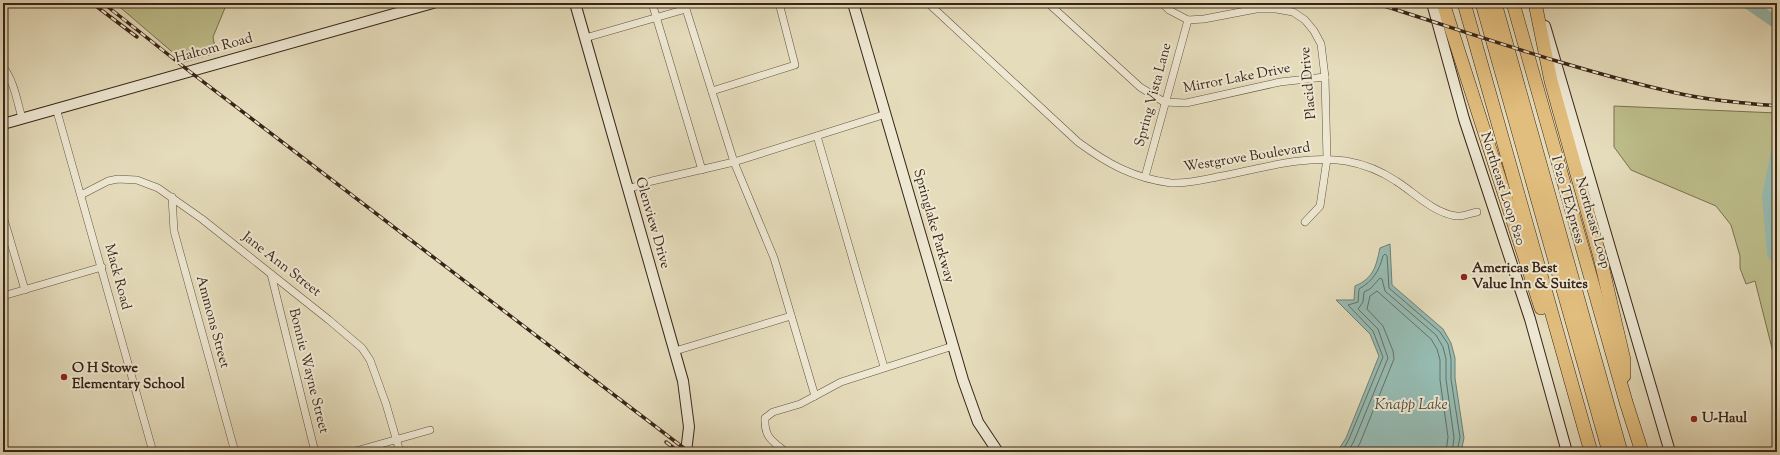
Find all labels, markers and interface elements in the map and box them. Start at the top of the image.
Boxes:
street label: Haltom Road [173,29,255,69]
street label: Spring Vista Lane [1130,41,1178,149]
street label: Placid Drive [1296,46,1322,120]
street label: Mirror Lake Drive [1182,59,1292,99]
street label: Northeast Loop 820 [1474,130,1530,248]
street label: Westgrove Boulevard [1182,138,1312,178]
street label: I 820 TEXpress [1545,154,1589,246]
street label: Springlake Parkway [907,167,959,285]
street label: Glenview Drive [629,175,675,271]
street label: Northeast Loop [1569,175,1615,271]
street label: Jane Ann Street [237,227,325,302]
street label: Mack Road [99,242,135,312]
place label: Americas Best Value Inn & Suites [1472,259,1588,295]
marker: Americas Best Value Inn & Suites [1459,272,1469,282]
street label: Ammons Street [190,274,234,371]
street label: Bonnie Wayne Street [283,306,333,436]
place label: O H Stowe Elementary School [72,359,185,395]
marker: O H Stowe Elementary School [59,372,69,382]
water label: Knapp Lake [1374,395,1448,416]
place label: U-Haul [1702,409,1747,429]
marker: U-Haul [1689,414,1699,424]

